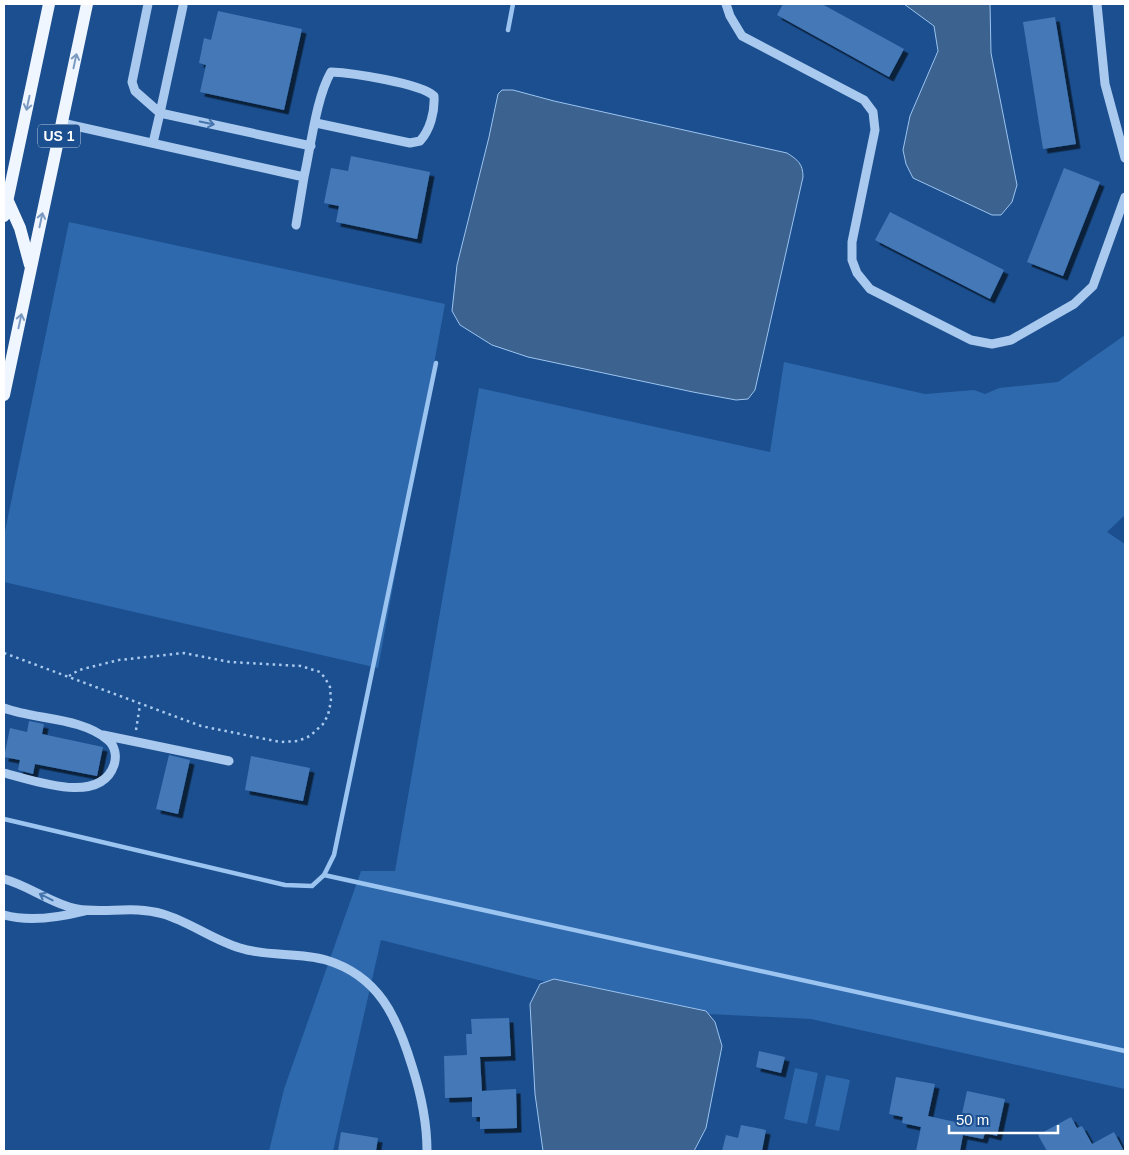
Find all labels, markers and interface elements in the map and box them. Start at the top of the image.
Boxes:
one-way arrow [71,53,80,69]
one-way arrow [23,94,32,110]
one-way arrow [199,119,215,128]
road number: US 1 [38,124,80,148]
one-way arrow [37,212,46,228]
one-way arrow [16,313,25,329]
one-way arrow [39,892,54,901]
scale bar [949,1102,1058,1134]
text: 50 m [956,1111,989,1128]

